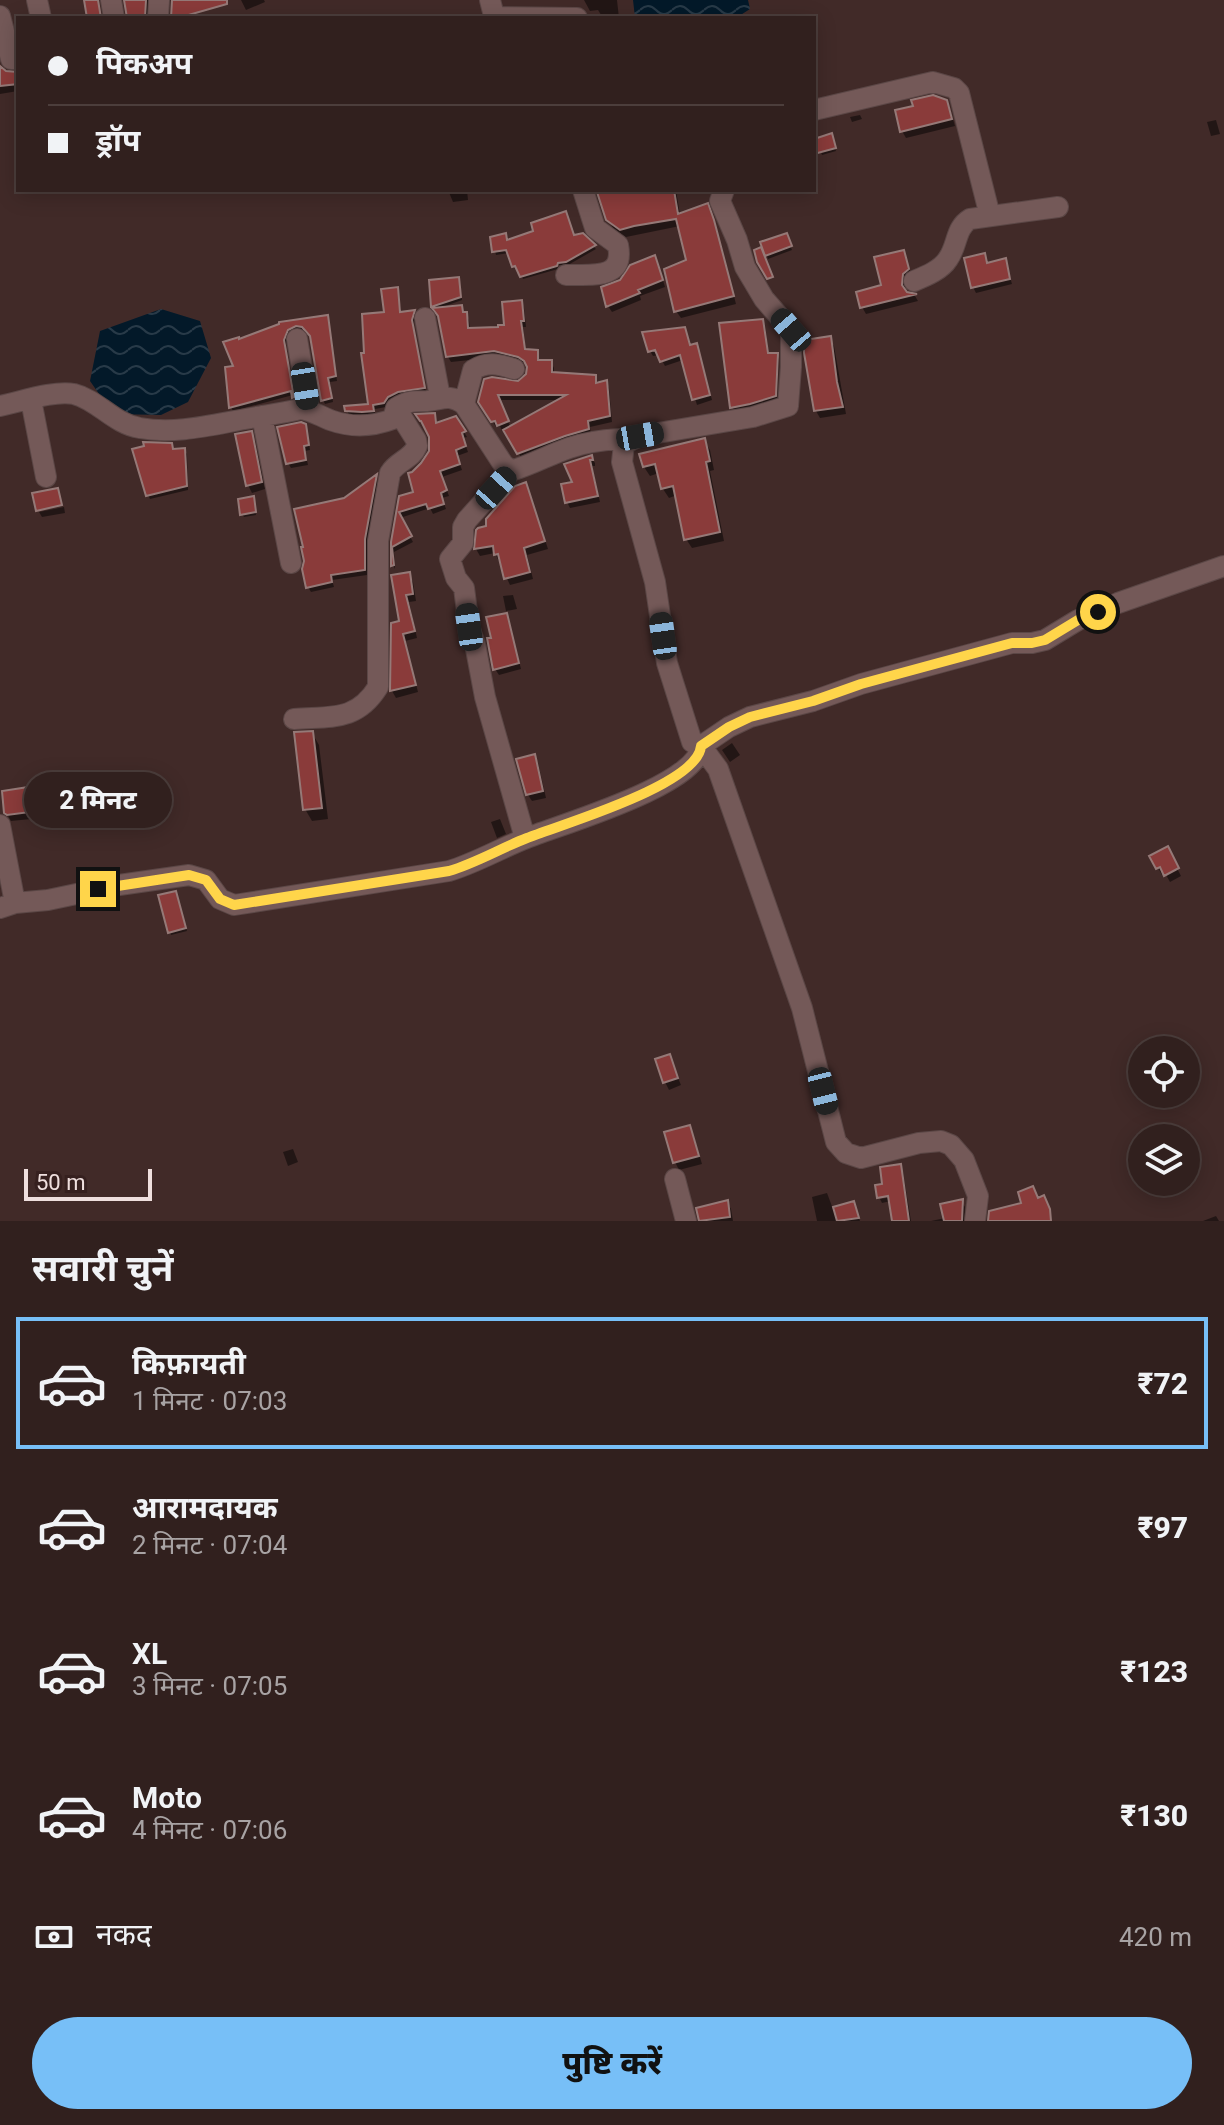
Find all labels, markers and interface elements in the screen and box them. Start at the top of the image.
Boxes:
text: पिकअप [96,46,192,81]
text: ड्रॉप [96,123,140,158]
car [766,304,816,356]
car [289,360,321,412]
car [614,420,666,452]
car [471,462,521,514]
route start [1080,594,1116,630]
car [454,602,484,652]
car [648,611,678,661]
callout: 2 मिनट [24,773,172,829]
text: 2 मिनट [59,785,137,815]
route end [80,871,116,907]
map controls [1128,1036,1200,1196]
button: locate [1128,1036,1200,1108]
car [806,1065,840,1117]
button: layers [1128,1124,1200,1196]
scale bar [24,1165,152,1201]
text: 50 m [36,1170,85,1195]
text: सवारी चुनें [32,1248,173,1290]
text: किफ़ायती [132,1346,246,1381]
icon: car [36,1347,108,1419]
text: ₹72 [1138,1366,1188,1401]
text: 1 मिनट · 07:03 [132,1386,287,1416]
text: आरामदायक [132,1490,278,1525]
icon: car [36,1491,108,1563]
text: ₹97 [1138,1510,1188,1545]
text: 2 मिनट · 07:04 [132,1530,287,1560]
icon: car [36,1635,108,1707]
text: XL [132,1636,167,1671]
text: ₹123 [1120,1654,1188,1689]
text: 3 मिनट · 07:05 [132,1671,287,1701]
icon: car [36,1779,108,1851]
text: Moto [132,1780,202,1815]
text: ₹130 [1120,1798,1188,1833]
text: 4 मिनट · 07:06 [132,1815,287,1845]
icon: cash [32,1915,76,1959]
text: नकद [96,1917,152,1952]
text: 420 m [1119,1922,1192,1952]
button: पुष्टि करें [32,2017,1192,2109]

